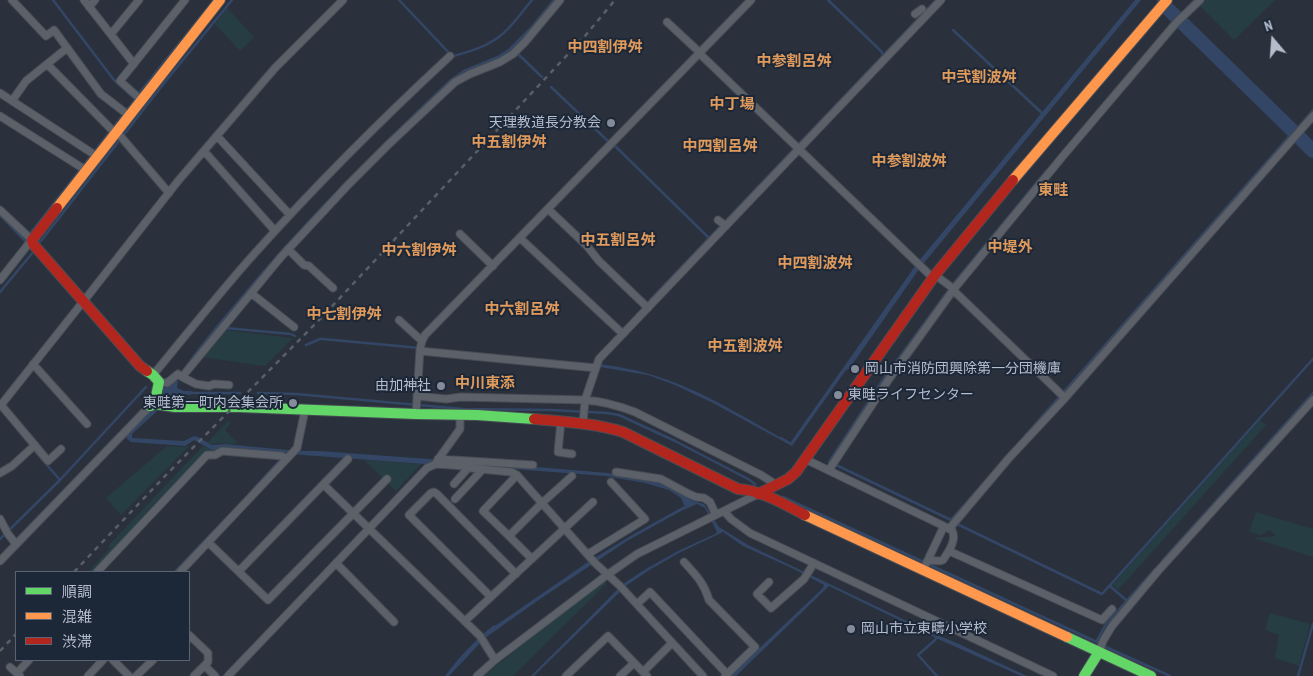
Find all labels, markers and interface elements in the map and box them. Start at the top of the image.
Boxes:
north arrow [1248,15,1298,65]
text: N [1262,16,1275,35]
district label: 中四割伊舛 [568,39,642,57]
district label: 中参割呂舛 [757,53,831,71]
district label: 中弐割波舛 [942,69,1016,87]
district label: 中丁場 [710,96,754,114]
place label: 天理教道長分教会 [489,115,601,131]
marker: 天理教道長分教会 [605,117,617,129]
district label: 中五割伊舛 [472,134,546,152]
district label: 中四割呂舛 [683,138,757,156]
district label: 中参割波舛 [872,153,946,171]
district label: 東畦 [1038,182,1068,200]
district label: 中五割呂舛 [581,232,655,250]
district label: 中堤外 [988,239,1032,257]
district label: 中六割伊舛 [382,242,456,260]
district label: 中四割波舛 [778,255,852,273]
district label: 中六割呂舛 [485,301,559,319]
district label: 中七割伊舛 [307,306,381,324]
district label: 中五割波舛 [708,338,782,356]
place label: 岡山市消防団興除第一分団機庫 [865,361,1061,377]
marker: 岡山市消防団興除第一分団機庫 [849,363,861,375]
district label: 中川東添 [455,375,515,393]
place label: 由加神社 [375,378,431,394]
marker: 由加神社 [435,380,447,392]
place label: 東畦ライフセンター [848,387,974,403]
marker: 東畦ライフセンター [832,389,844,401]
place label: 東畦第一町内会集会所 [143,395,283,411]
marker: 東畦第一町内会集会所 [287,397,299,409]
legend [15,571,190,661]
text: 順調 [62,582,92,601]
text: 混雑 [62,607,92,626]
place label: 岡山市立東疇小学校 [861,621,987,637]
marker: 岡山市立東疇小学校 [845,623,857,635]
text: 渋滞 [62,632,92,651]

